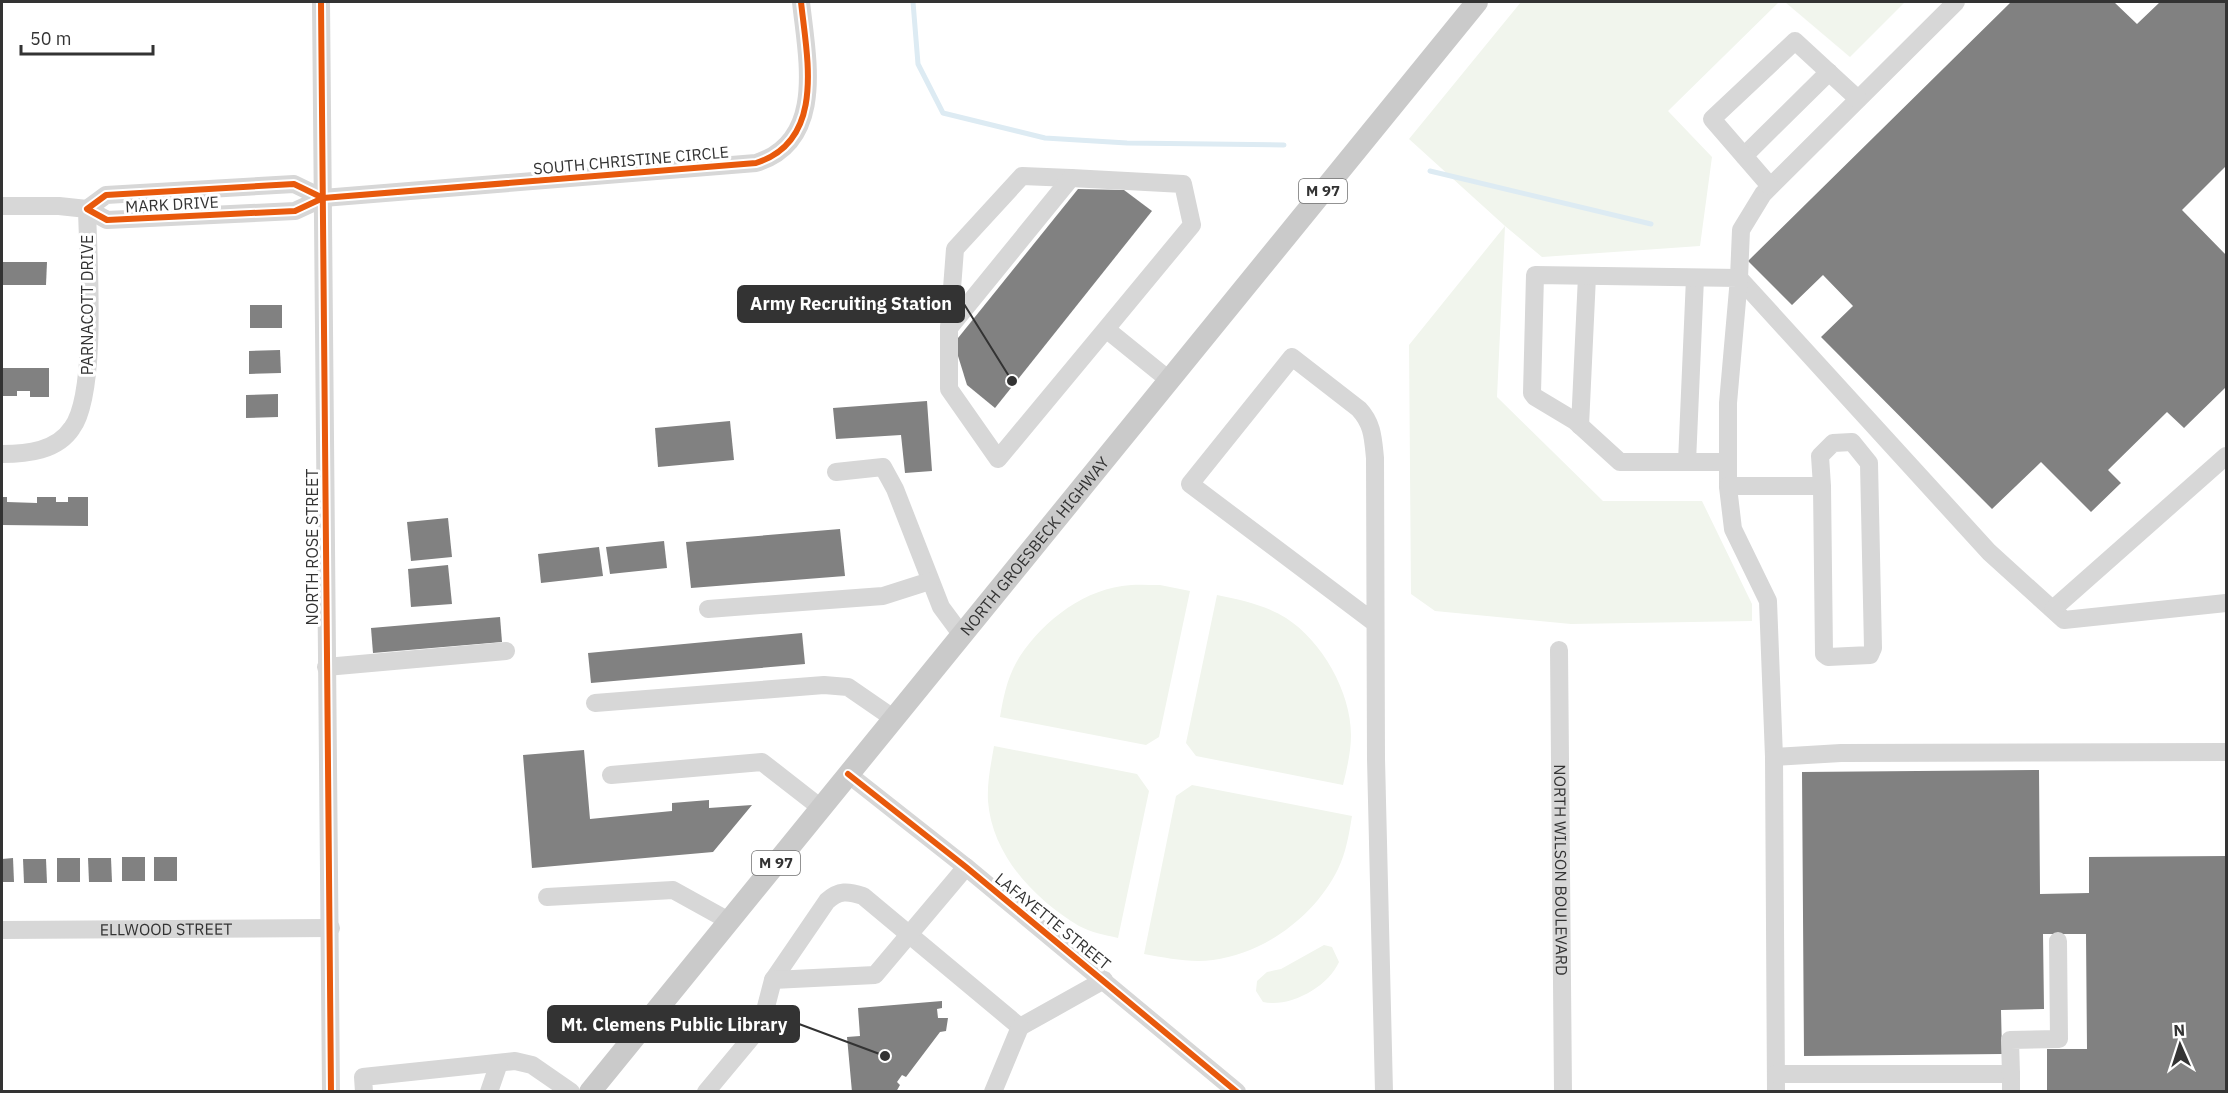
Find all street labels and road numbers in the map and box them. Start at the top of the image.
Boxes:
street label: SOUTH CHRISTINE CIRCLE [532,141,730,179]
road number: M 97 [1299,179,1347,203]
street label: MARK DRIVE [125,192,219,216]
street label: PARNACOTT DRIVE [77,235,97,375]
street label: NORTH GROESBECK HIGHWAY [956,452,1113,639]
street label: NORTH ROSE STREET [302,469,322,625]
street label: NORTH WILSON BOULEVARD [1550,764,1572,976]
road number: M 97 [752,851,800,875]
street label: LAFAYETTE STREET [991,868,1115,974]
street label: ELLWOOD STREET [100,919,232,939]

